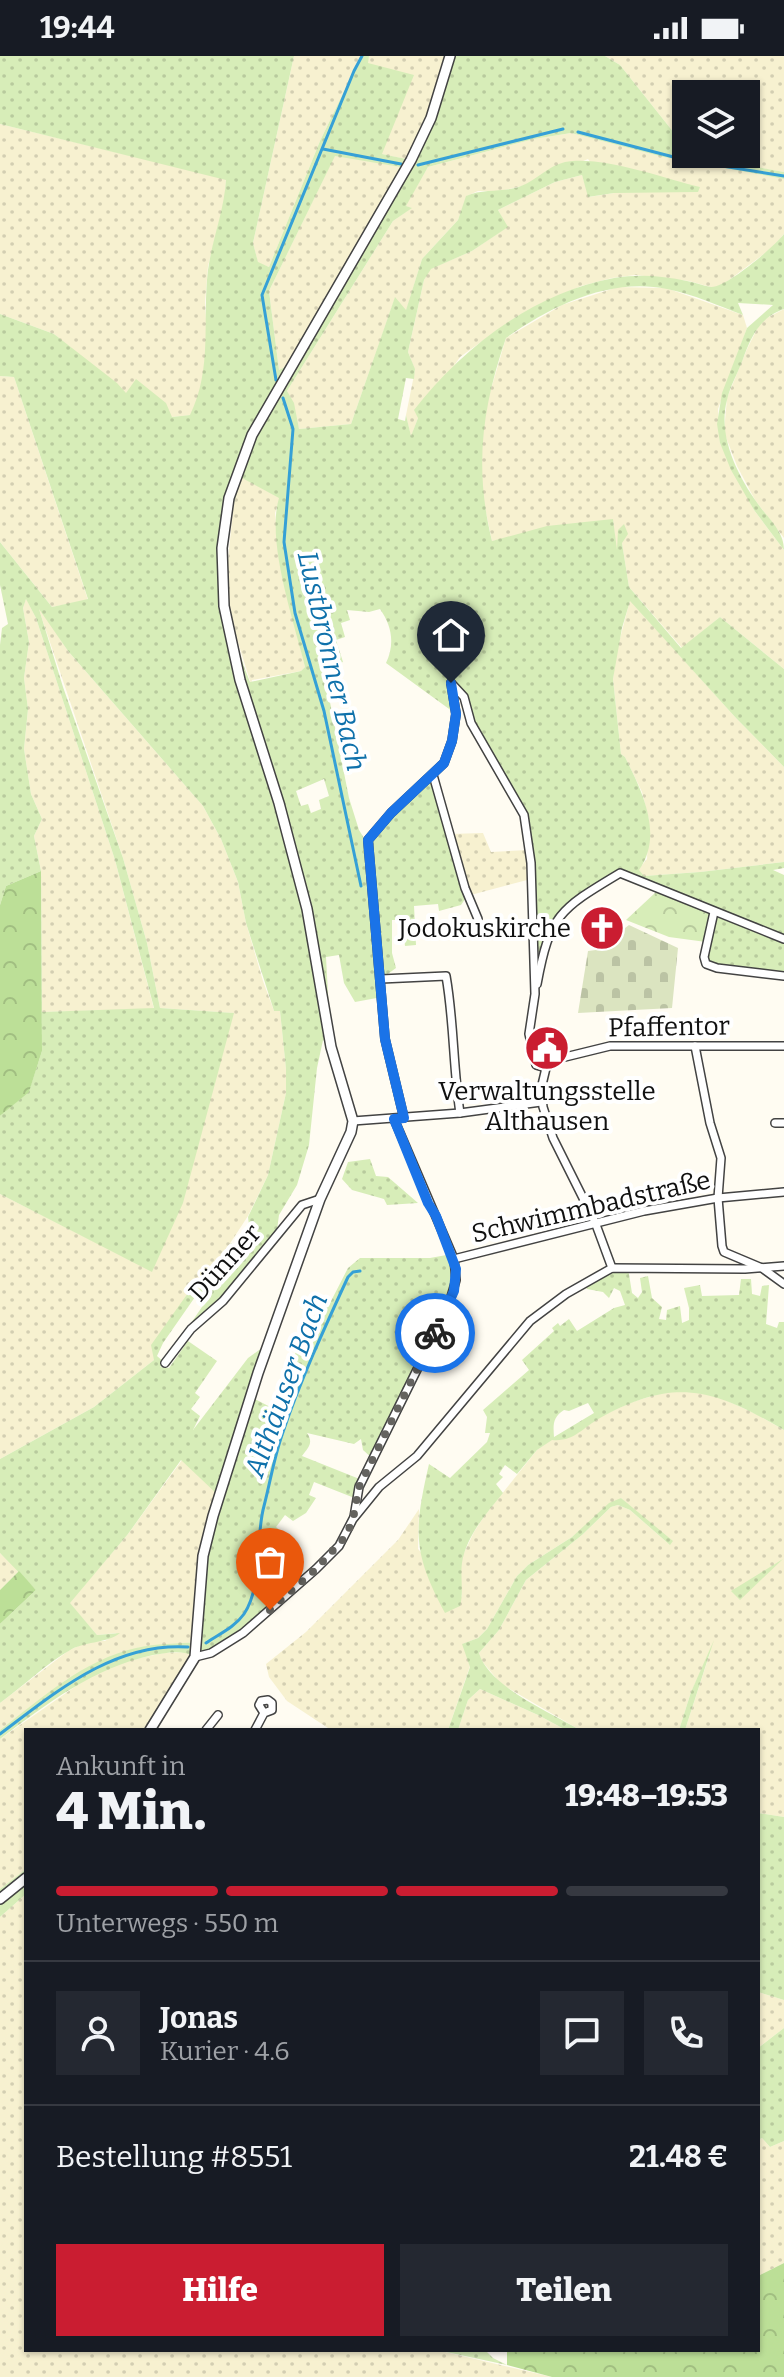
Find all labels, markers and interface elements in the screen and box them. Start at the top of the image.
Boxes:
text: 19:44 [40,10,115,46]
map controls [672,80,760,168]
button: layers [672,80,760,168]
water label: Lustbronner Bach [291,548,373,774]
pin [417,601,485,683]
icon: home [429,613,473,657]
church icon: Jodokuskirche [578,904,626,952]
place label: Jodokuskirche [397,913,571,944]
street label: Pfaffentor [608,1010,731,1044]
public building icon: Verwaltungsstelle Althausen [523,1024,571,1072]
place label: Verwaltungsstelle Althausen [438,1076,656,1137]
street label: Schwimmbadstraße [469,1164,713,1250]
street label: Dünner [182,1218,268,1308]
water label: Althäuser Bach [237,1289,334,1483]
courier [395,1293,475,1373]
icon: bike [413,1311,457,1355]
pin [236,1528,304,1610]
icon: bag [248,1540,292,1584]
text: Ankunft in [56,1751,185,1782]
text: 19:48–19:53 [565,1778,728,1814]
text: 4 Min. [56,1780,206,1843]
text: Unterwegs · 550 m [56,1908,278,1939]
button: person [56,1991,140,2075]
button: chat [540,1991,624,2075]
button: phone [644,1991,728,2075]
text: Jonas [160,2000,238,2036]
text: Kurier · 4.6 [160,2036,290,2067]
text: Bestellung #8551 [56,2139,292,2175]
text: 21.48 € [629,2139,728,2175]
button: Hilfe [56,2244,384,2336]
button: Teilen [400,2244,728,2336]

